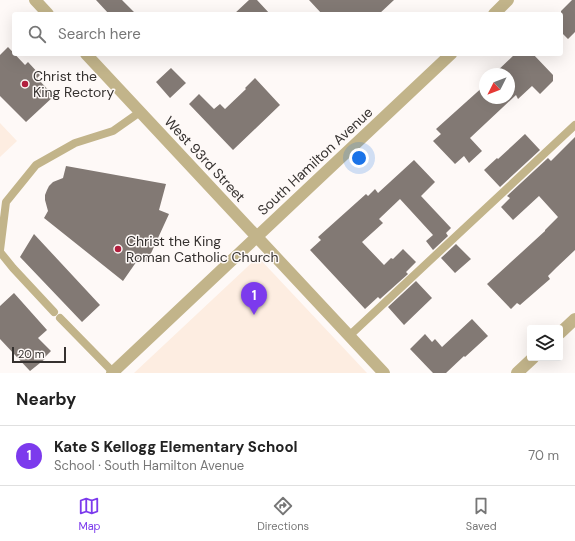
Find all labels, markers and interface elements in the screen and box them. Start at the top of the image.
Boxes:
search box [12,12,563,56]
icon: search [26,23,48,45]
text: Search here [58,24,141,44]
place label: Christ the King Rectory [33,67,115,101]
north arrow [479,68,515,104]
marker: Christ the King Rectory [20,79,30,89]
street label: South Hamilton Avenue [254,103,376,219]
street label: West 93rd Street [161,112,249,206]
your location [349,148,369,168]
place label: Christ the King Roman Catholic Church [126,232,279,266]
marker: Christ the King Roman Catholic Church [113,244,123,254]
pin: 1 [241,282,267,315]
map controls [527,325,563,361]
button: layers [527,325,563,361]
scale bar [12,345,66,364]
text: 20 m [18,347,44,361]
text: Nearby [16,388,76,410]
text: Kate S Kellogg Elementary School [54,437,298,457]
text: 1 [27,447,31,464]
text: 70 m [528,447,559,464]
text: School · South Hamilton Avenue [54,457,244,474]
tab: Map [78,495,101,533]
tab: Directions [257,495,309,533]
tab: Saved [466,495,497,533]

